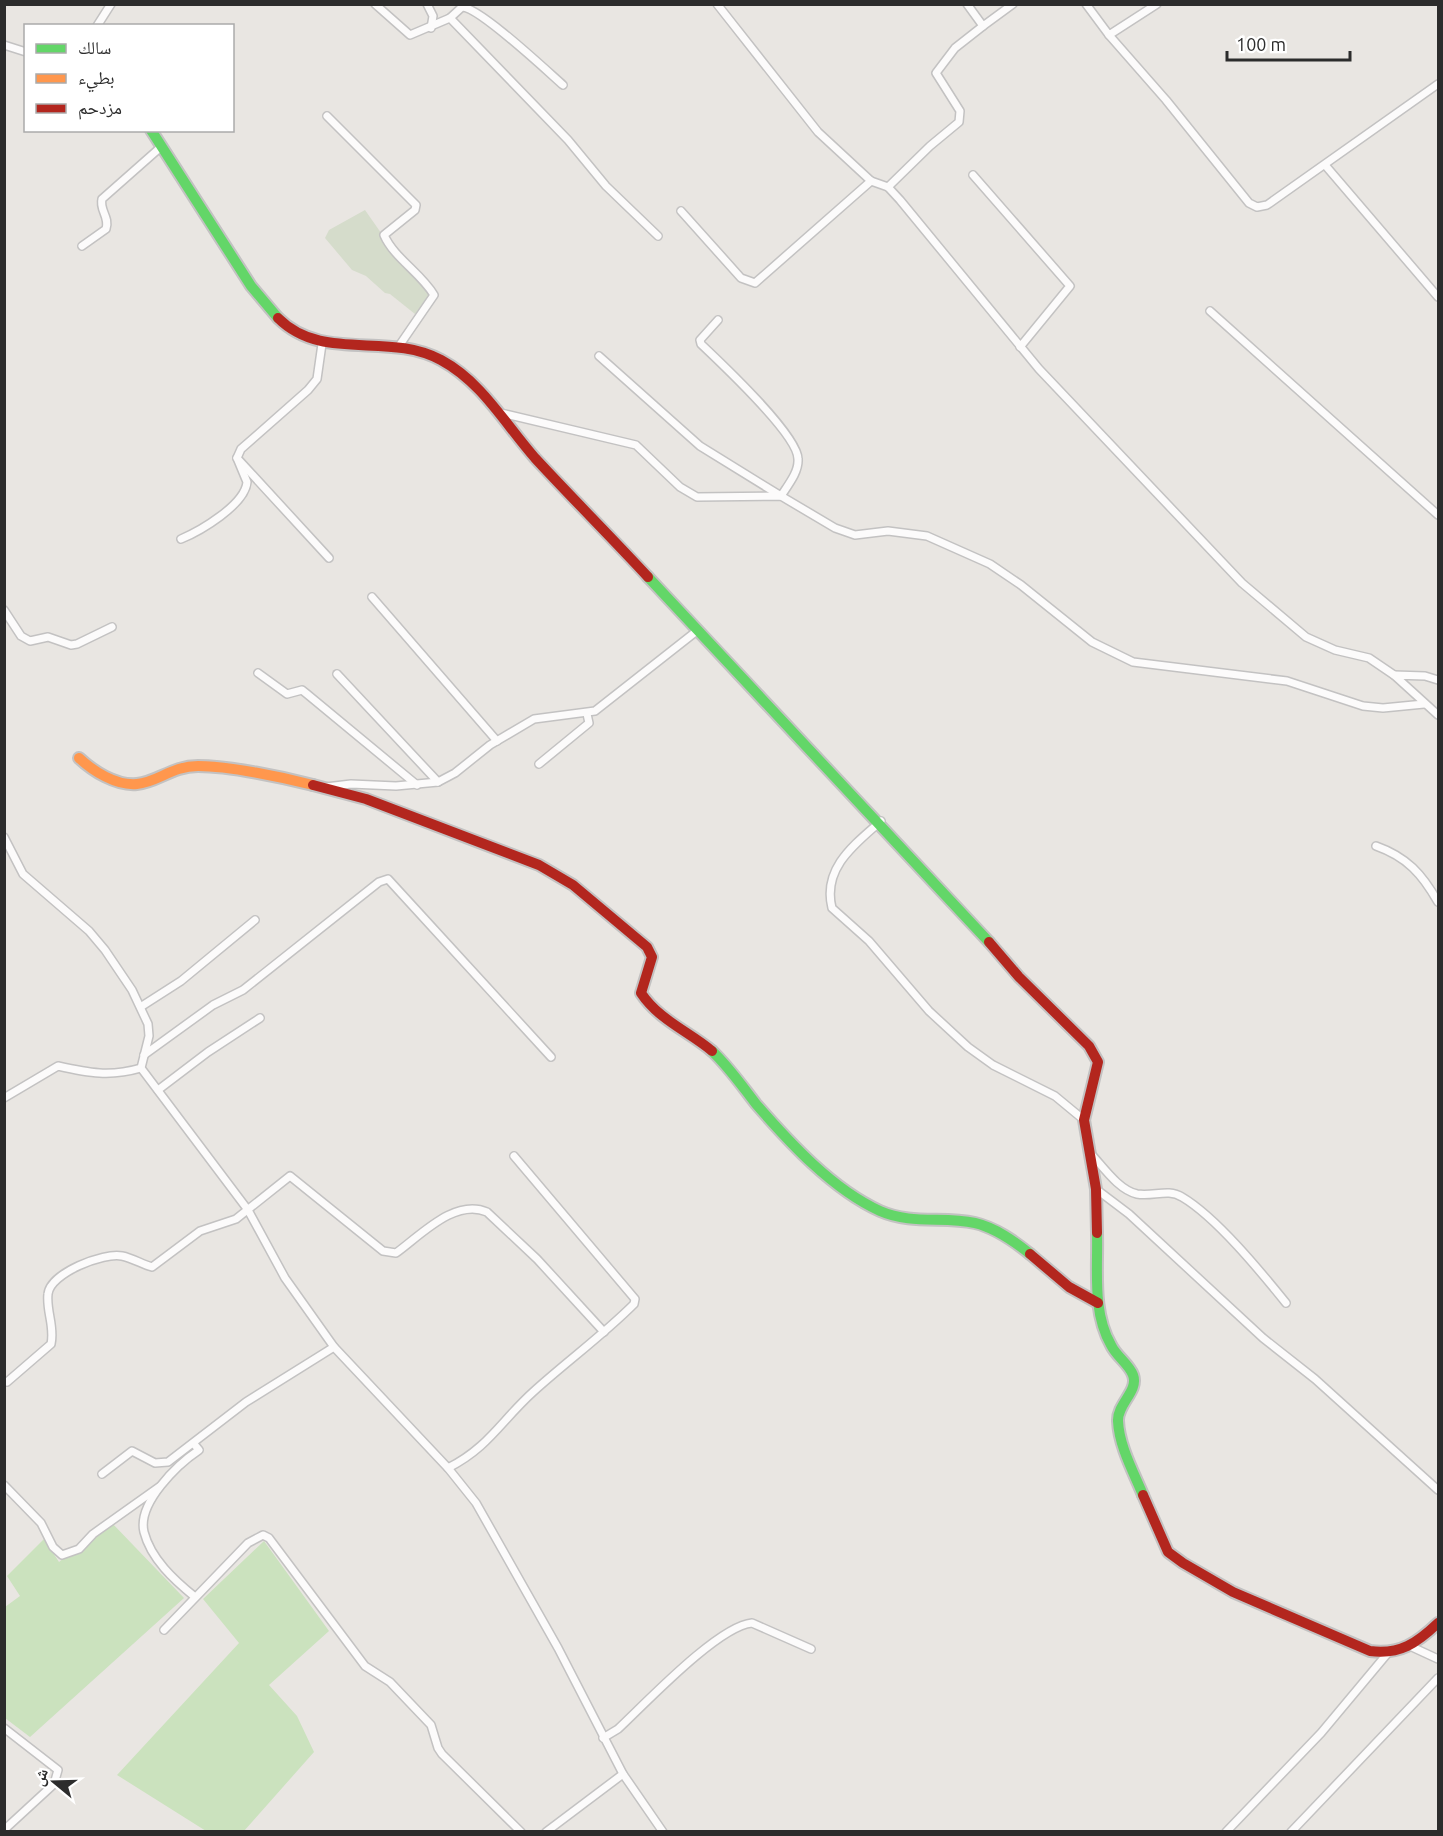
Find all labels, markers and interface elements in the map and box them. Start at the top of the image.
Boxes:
legend [24,24,234,132]
scale bar [1227,24,1350,62]
text: 100 m [1236,34,1286,54]
text: سالك [78,37,111,57]
text: بطيء [78,67,115,93]
text: مزدحم [78,97,122,120]
north arrow [24,1752,84,1812]
text: ش [29,1766,52,1788]

